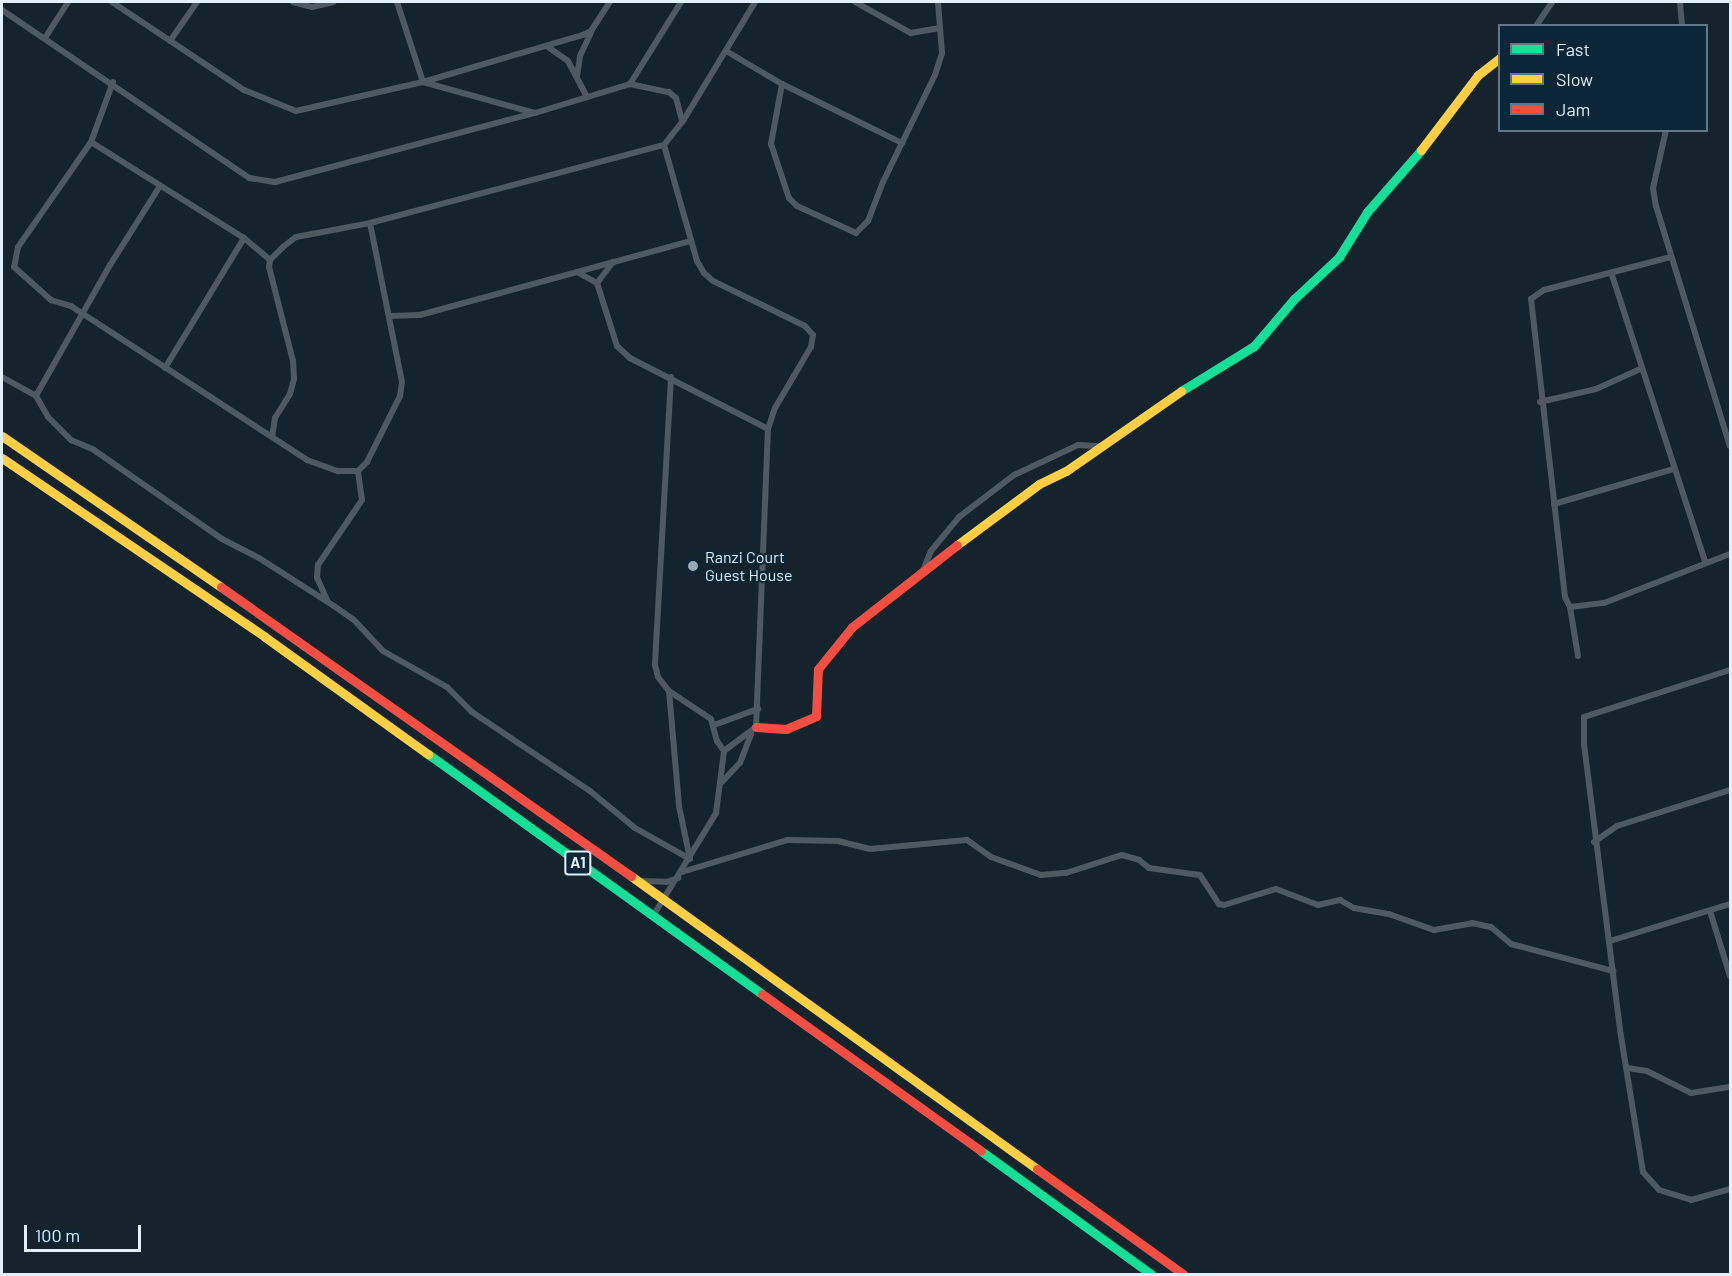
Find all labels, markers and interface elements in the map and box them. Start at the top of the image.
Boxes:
legend [1498,24,1708,132]
text: Fast [1556,38,1590,60]
text: Slow [1556,68,1593,90]
text: Jam [1556,98,1590,120]
place label: Ranzi Court Guest House [705,547,792,585]
marker: Ranzi Court Guest House [686,559,700,573]
road number: A1 [563,851,593,875]
scale bar [27,1213,144,1251]
text: 100 m [35,1224,80,1246]

